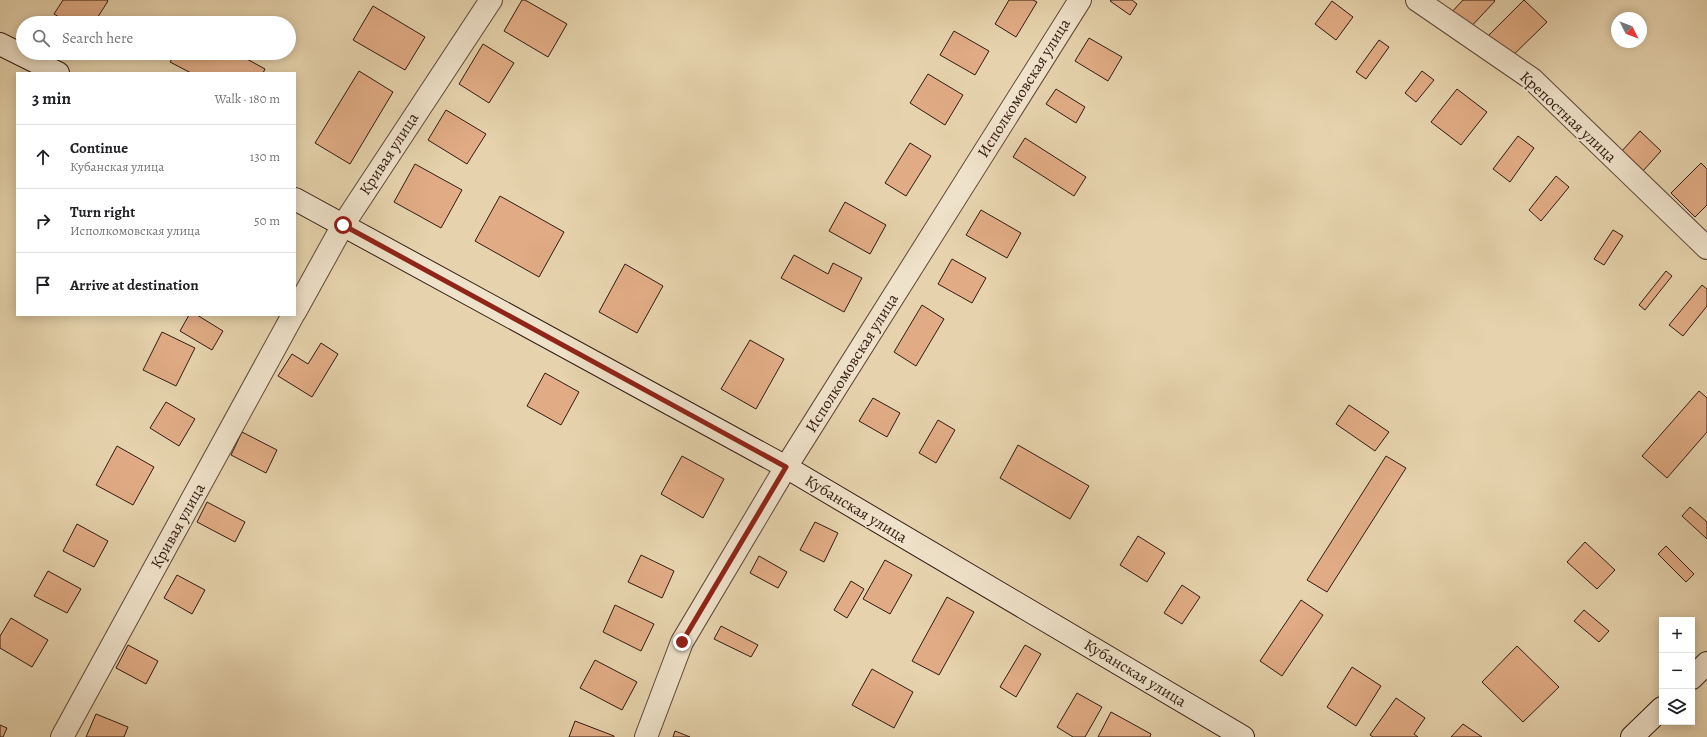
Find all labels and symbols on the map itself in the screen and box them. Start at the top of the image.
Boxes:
north arrow [1611,12,1647,48]
street label: Исполкомовская улица [972,14,1076,162]
street label: Крепостная улица [1515,66,1622,168]
street label: Кривая улица [354,108,424,200]
route start [334,216,352,234]
street label: Исполкомовская улица [800,289,904,437]
street label: Кубанская улица [801,470,912,549]
street label: Кривая улица [145,479,211,573]
route end [673,633,691,651]
street label: Кубанская улица [1080,634,1191,713]

